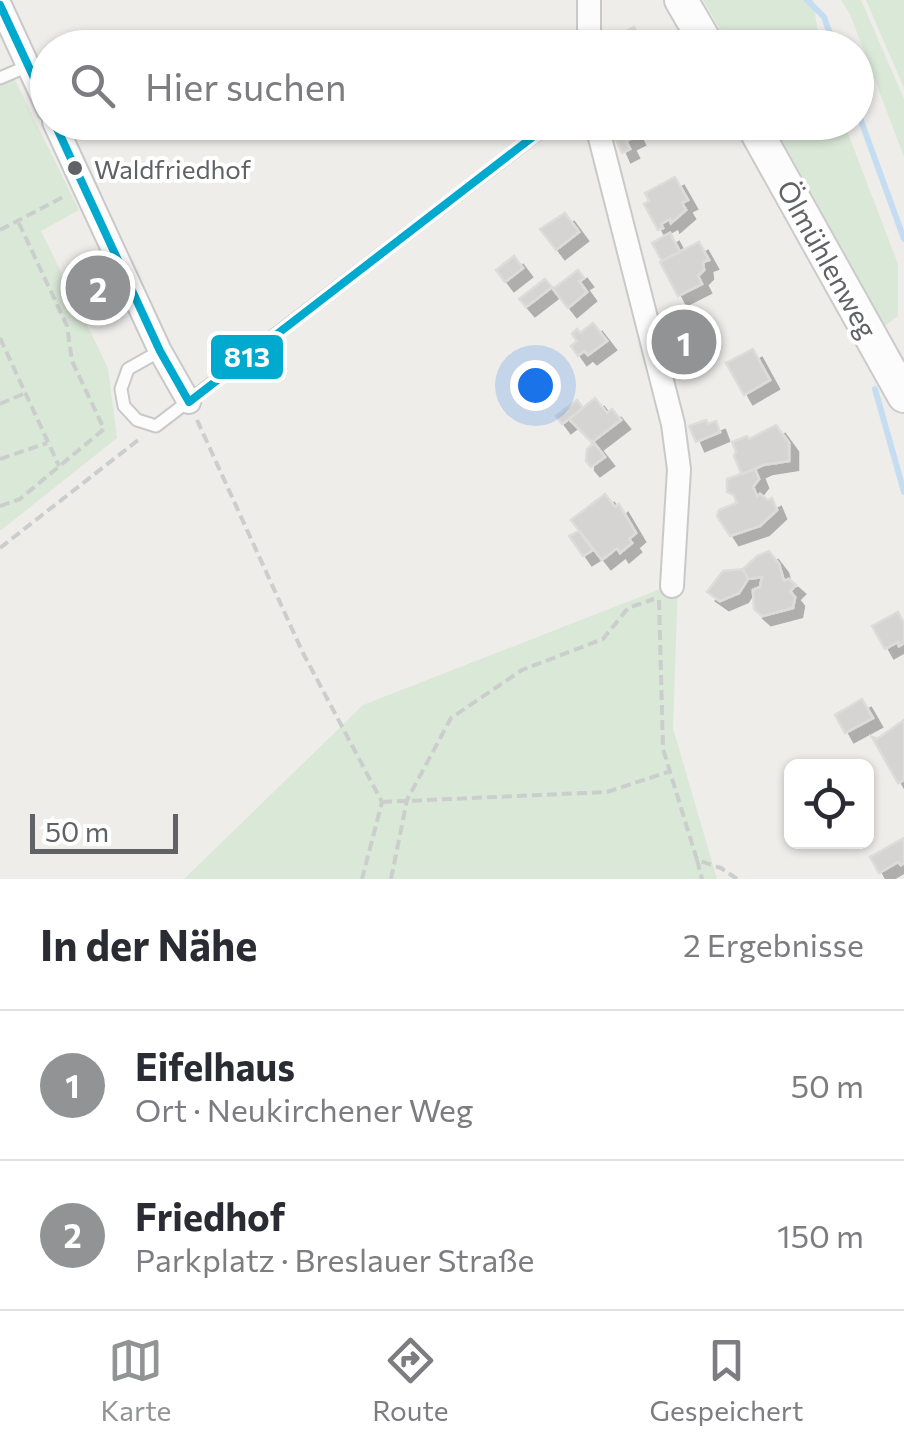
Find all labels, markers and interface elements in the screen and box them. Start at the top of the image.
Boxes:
search box [30,30,874,140]
icon: search [65,58,120,113]
text: Hier suchen [145,62,347,109]
place label: Waldfriedhof [94,153,252,184]
marker: Waldfriedhof [65,158,85,178]
street label: Ölmühlenweg [771,174,885,344]
pin: 2 [66,250,130,326]
pin: 1 [652,304,716,380]
line badge: 813 [209,333,285,381]
text: 813 [224,339,270,373]
your location [510,360,561,411]
map controls [784,759,874,849]
button: locate [784,759,874,849]
scale bar [30,809,178,854]
text: 50 m [45,814,109,848]
text: In der Nähe [40,918,257,970]
text: 2 Ergebnisse [683,924,864,964]
text: Eifelhaus [135,1042,295,1089]
text: 1 [65,1065,80,1105]
text: 50 m [791,1065,864,1105]
text: Ort · Neukirchener Weg [135,1089,473,1129]
text: Friedhof [135,1192,285,1239]
text: 2 [63,1215,82,1255]
text: 150 m [777,1215,864,1255]
text: Parkplatz · Breslauer Straße [135,1239,534,1279]
tab: Karte [101,1333,171,1427]
tab: Route [372,1333,449,1427]
tab: Gespeichert [650,1333,803,1427]

